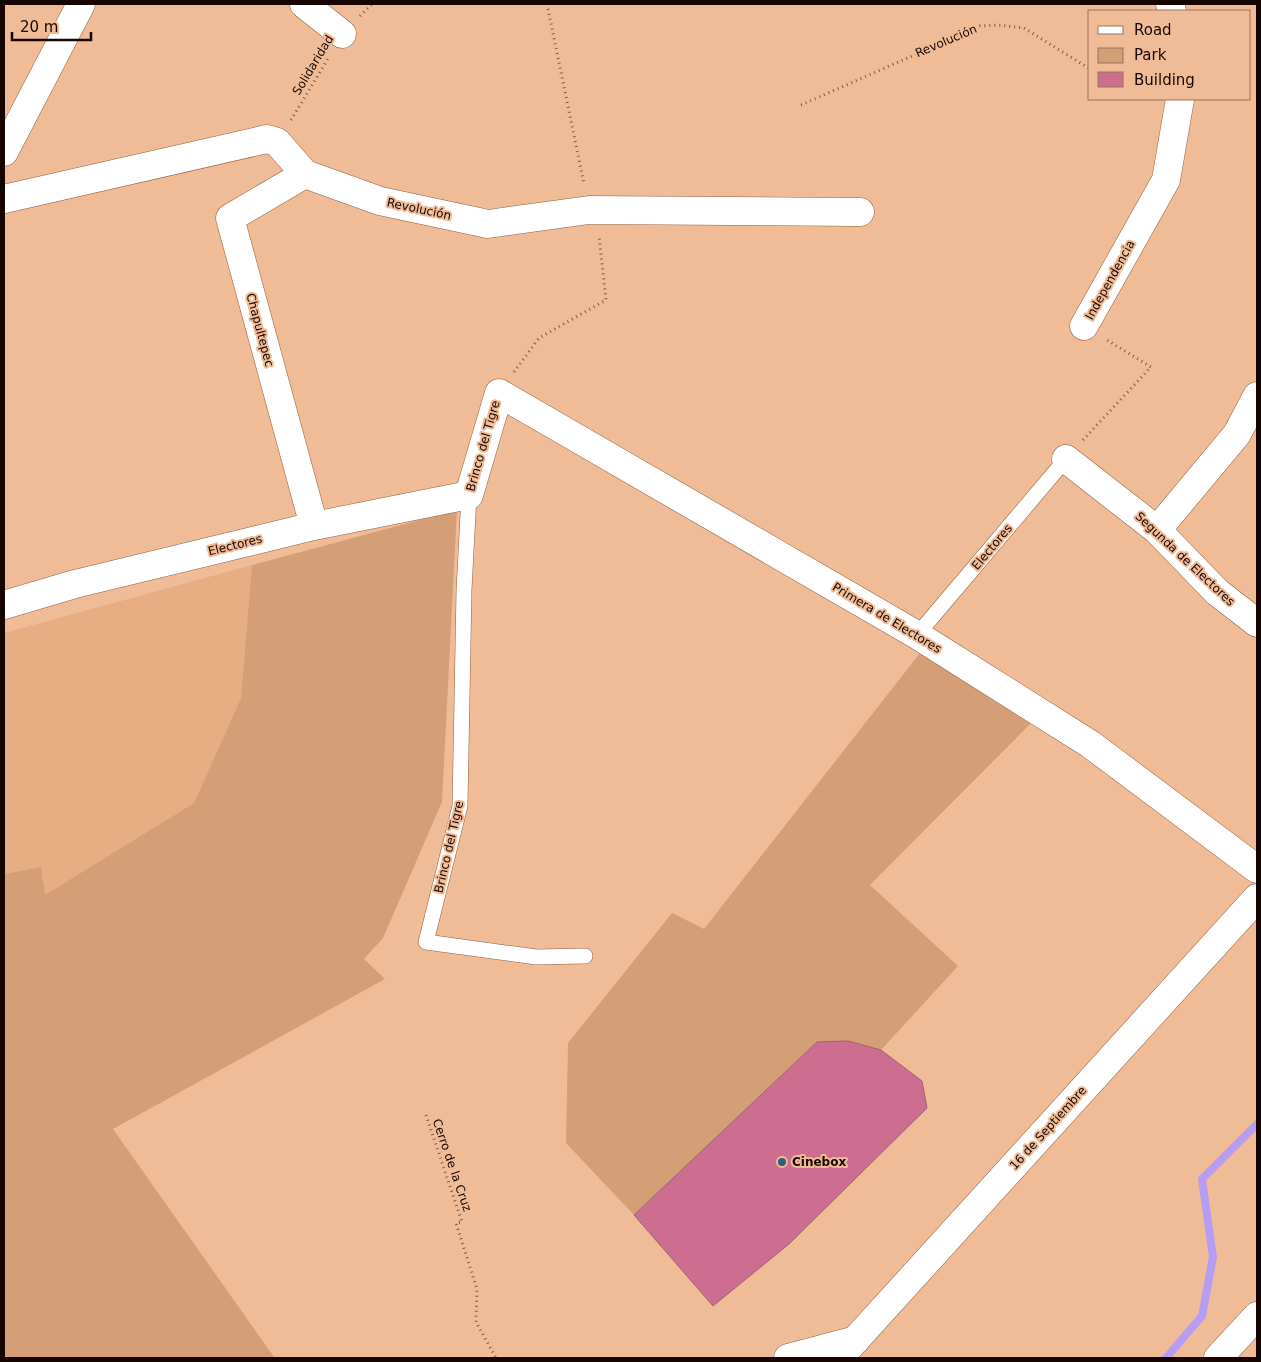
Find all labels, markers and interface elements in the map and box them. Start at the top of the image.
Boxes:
scale bar [12,10,91,42]
legend [1088,10,1251,100]
text: 20 m [20,18,58,36]
text: Road [1134,21,1172,39]
street label: Revolución [913,22,979,60]
street label: Solidaridad [290,32,336,98]
text: Park [1134,46,1167,64]
text: Building [1134,71,1195,89]
street label: Revolución [386,195,452,223]
street label: Independencia [1082,238,1138,322]
street label: Chapultepec [243,292,277,368]
street label: Brinco del Tigre [463,399,503,493]
street label: Segunda de Electores [1132,509,1238,609]
street label: Electores [969,521,1015,573]
street label: Electores [207,532,263,558]
street label: Primera de Electores [830,580,944,656]
street label: Brinco del Tigre [432,800,466,894]
street label: 16 de Septiembre [1007,1083,1089,1173]
street label: Cerro de la Cruz [430,1117,474,1213]
place label: Cinebox [792,1155,846,1169]
marker: Cinebox [776,1156,788,1168]

